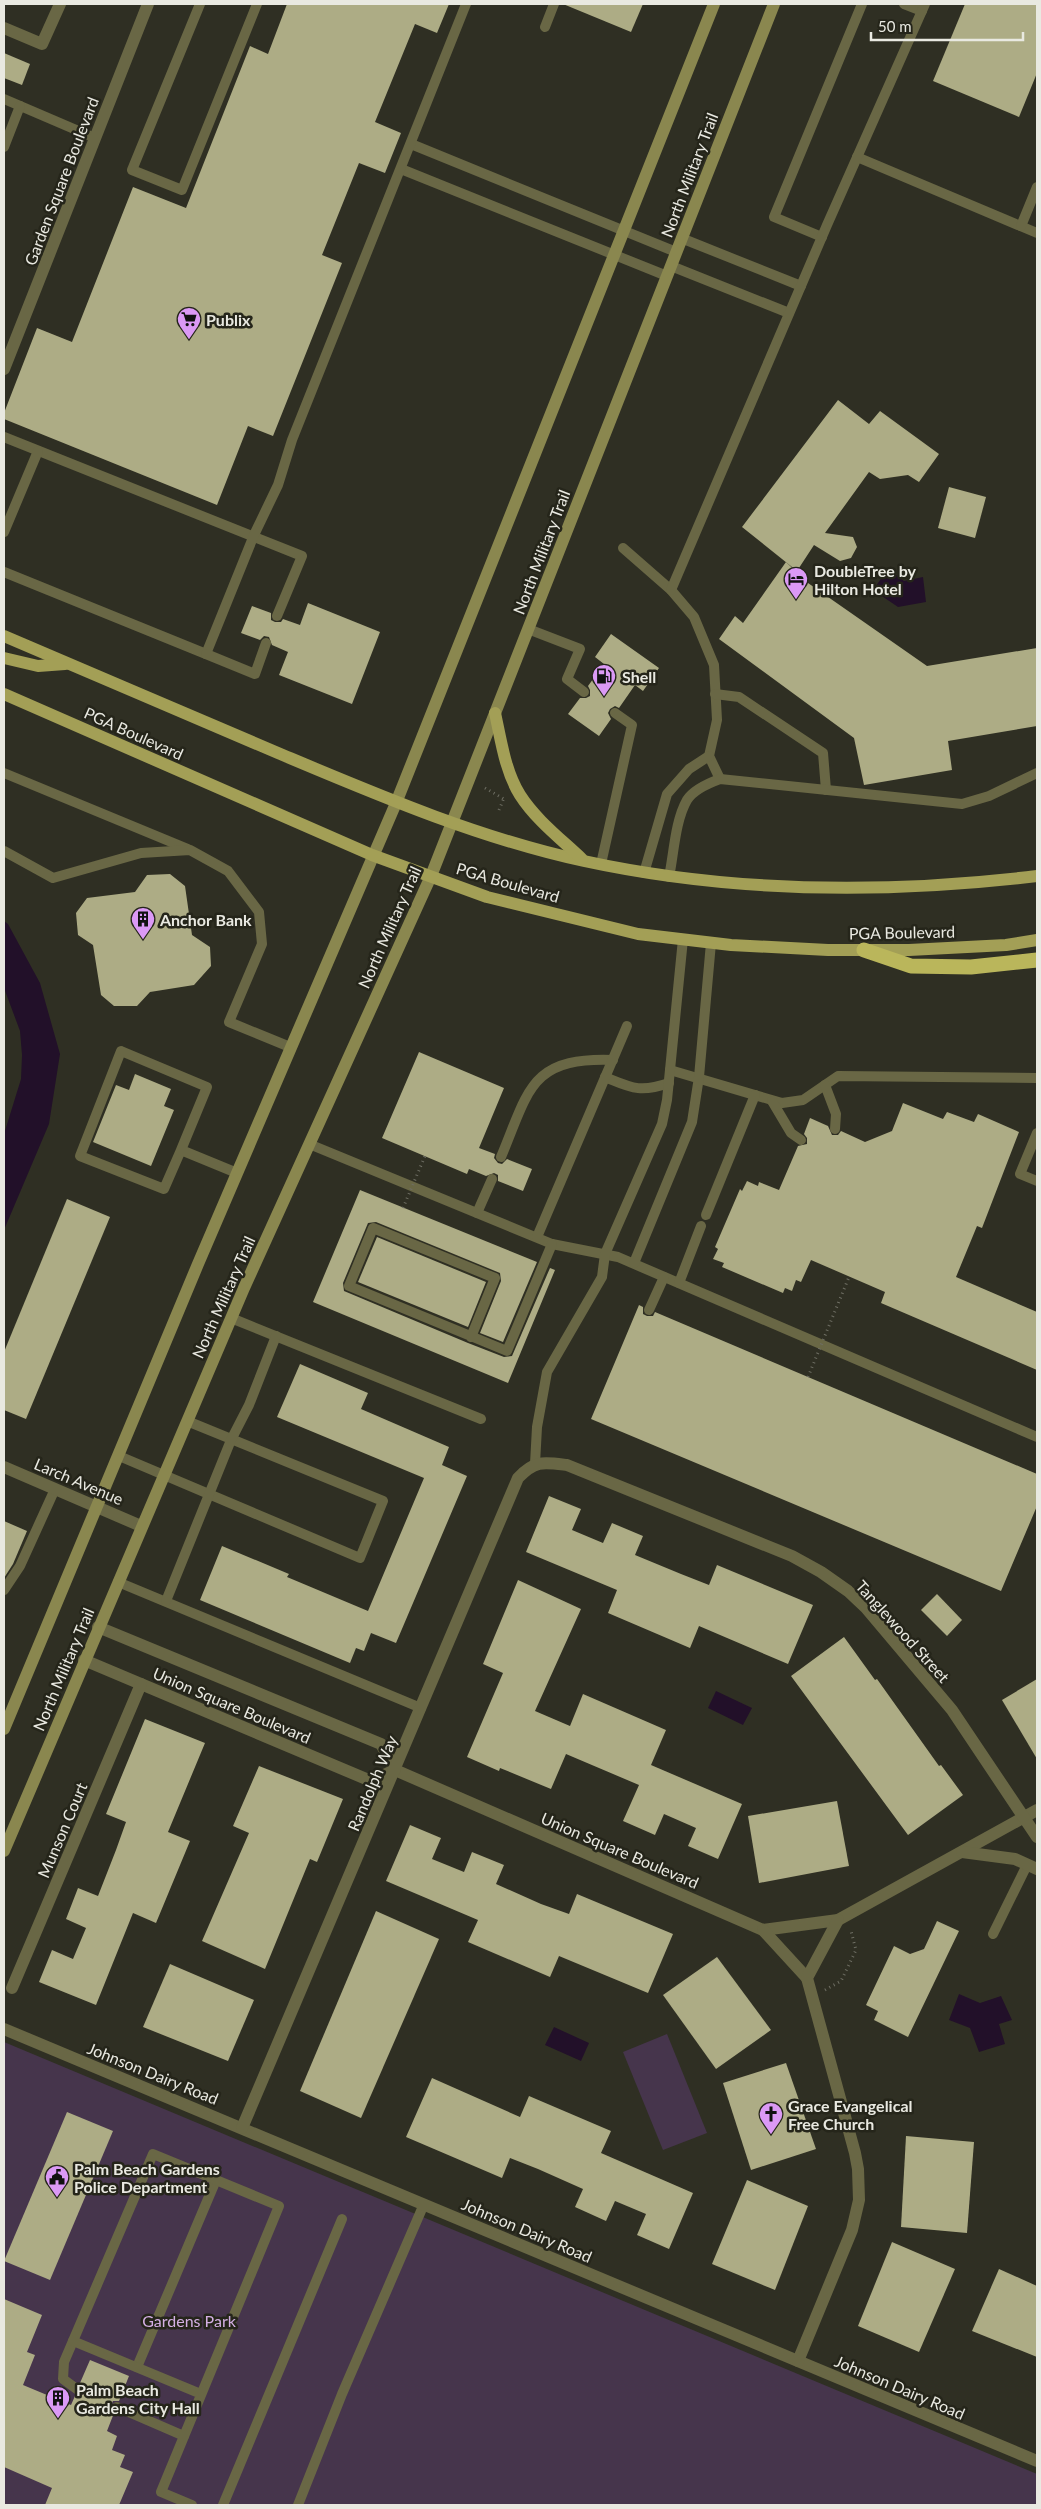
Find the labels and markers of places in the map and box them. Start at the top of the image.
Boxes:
supermarket icon: Publix [176,306,202,340]
place label: Publix [206,310,251,329]
place label: DoubleTree by Hilton Hotel [814,561,917,598]
hotel icon: DoubleTree by Hilton Hotel [783,566,809,600]
fuel station icon: Shell [591,663,617,697]
place label: Shell [622,667,656,686]
building icon: Anchor Bank [130,906,156,940]
place label: Anchor Bank [159,910,252,929]
place label: Grace Evangelical Free Church [788,2096,913,2133]
church icon: Grace Evangelical Free Church [758,2101,784,2135]
place label: Palm Beach Gardens Police Department [74,2159,220,2196]
public building icon: Palm Beach Gardens Police Department [44,2164,70,2198]
place label: Palm Beach Gardens City Hall [76,2380,200,2417]
building icon: Palm Beach Gardens City Hall [45,2385,71,2419]

